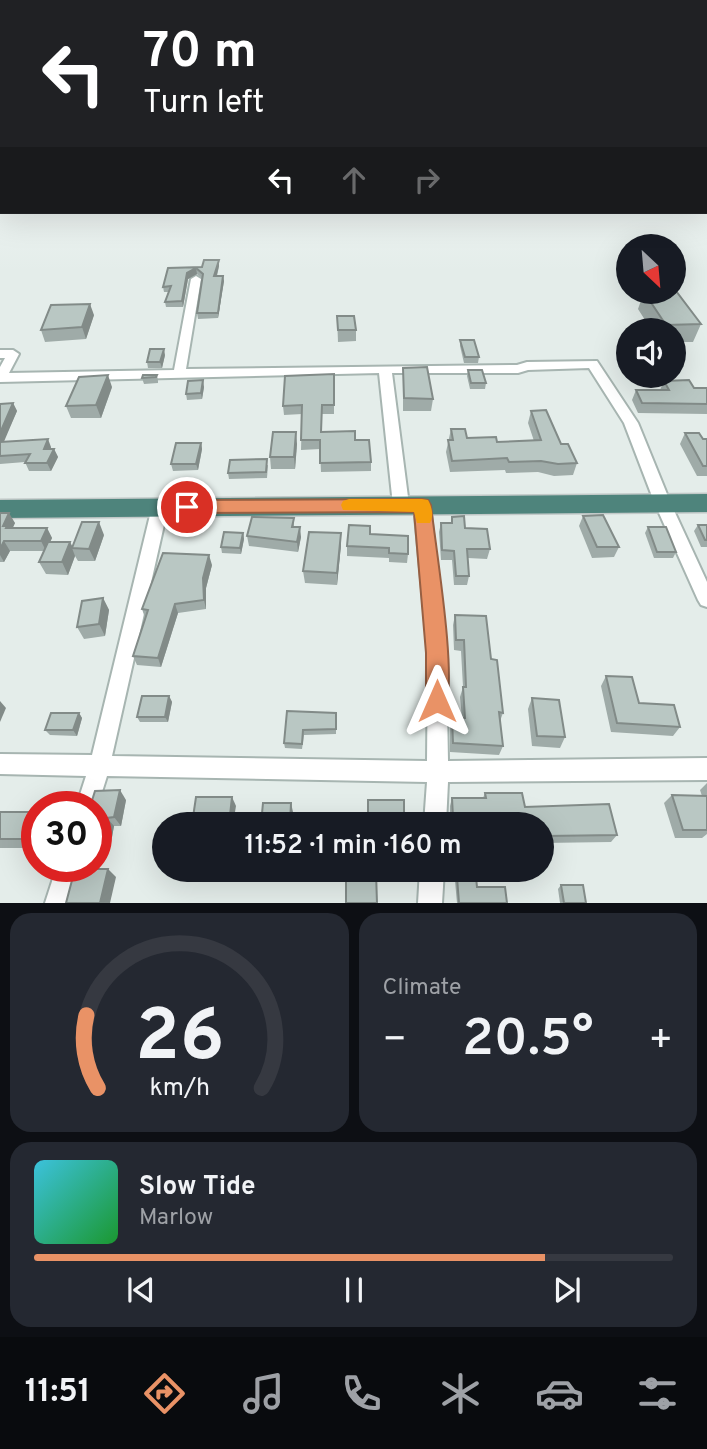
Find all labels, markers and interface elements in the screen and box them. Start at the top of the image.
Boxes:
text: 70 m [143,23,257,85]
icon: left [28,28,119,119]
text: Turn left [143,84,264,124]
icon: left [262,161,300,199]
icon: ahead [335,161,373,199]
icon: right [408,161,446,199]
north arrow [616,234,686,304]
map controls [616,234,686,388]
button: sound [616,318,686,388]
pin [157,477,217,537]
icon: arrive [168,488,206,526]
position arrow [400,664,474,738]
speed limit sign: 30 [21,791,112,882]
text: 11:52 · 1 min · 160 m [245,830,461,863]
text: Climate [383,974,461,1003]
text: 26 [135,995,224,1087]
text: 20.5° [462,1008,594,1074]
text: − [383,1017,407,1066]
text: + [648,1017,673,1066]
text: km/h [149,1073,210,1105]
text: Slow Tide [139,1171,256,1204]
text: Marlow [139,1204,213,1233]
icon: previous [122,1271,160,1309]
icon: pause [335,1271,373,1309]
icon: next [548,1271,586,1309]
icon: directions [140,1369,189,1418]
icon: music [239,1369,288,1418]
icon: phone [337,1369,386,1418]
icon: climate [436,1369,485,1418]
icon: car [535,1369,584,1418]
icon: filters [633,1369,682,1418]
text: 11:51 [25,1373,91,1413]

